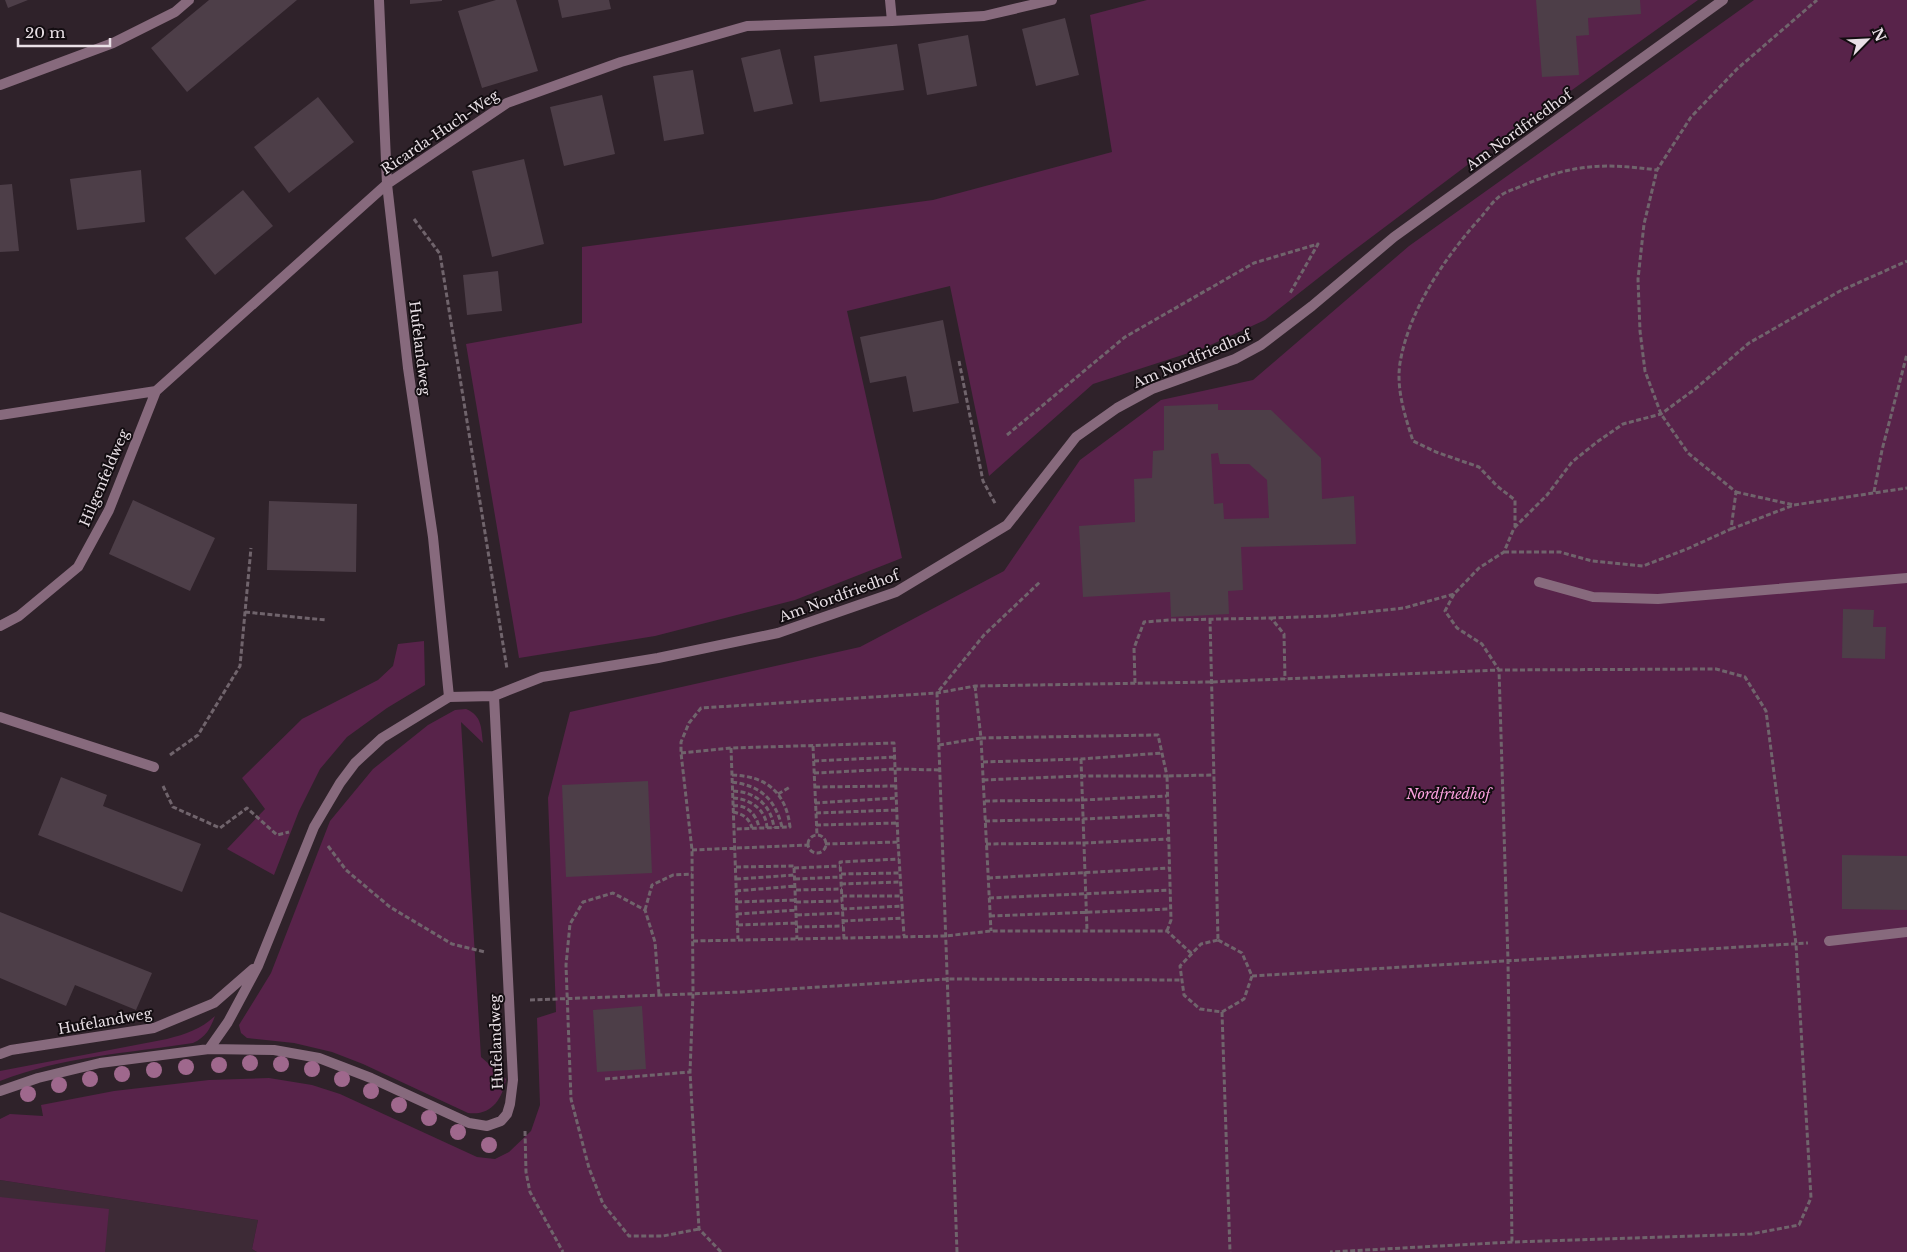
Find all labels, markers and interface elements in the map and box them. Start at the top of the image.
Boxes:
scale bar [18,15,110,47]
north arrow [1842,15,1892,65]
text: 20 m [25,23,65,42]
text: N [1868,25,1890,44]
street label: Am Nordfriedhof [1462,84,1577,175]
street label: Ricarda-Huch-Weg [378,86,503,178]
street label: Hufelandweg [405,300,435,397]
street label: Am Nordfriedhof [1129,325,1256,392]
street label: Hilgenfeldweg [75,426,133,529]
street label: Am Nordfriedhof [776,565,904,626]
park label: Nordfriedhof [1405,785,1493,803]
street label: Hufelandweg [485,994,507,1090]
street label: Hufelandweg [57,1004,154,1038]

